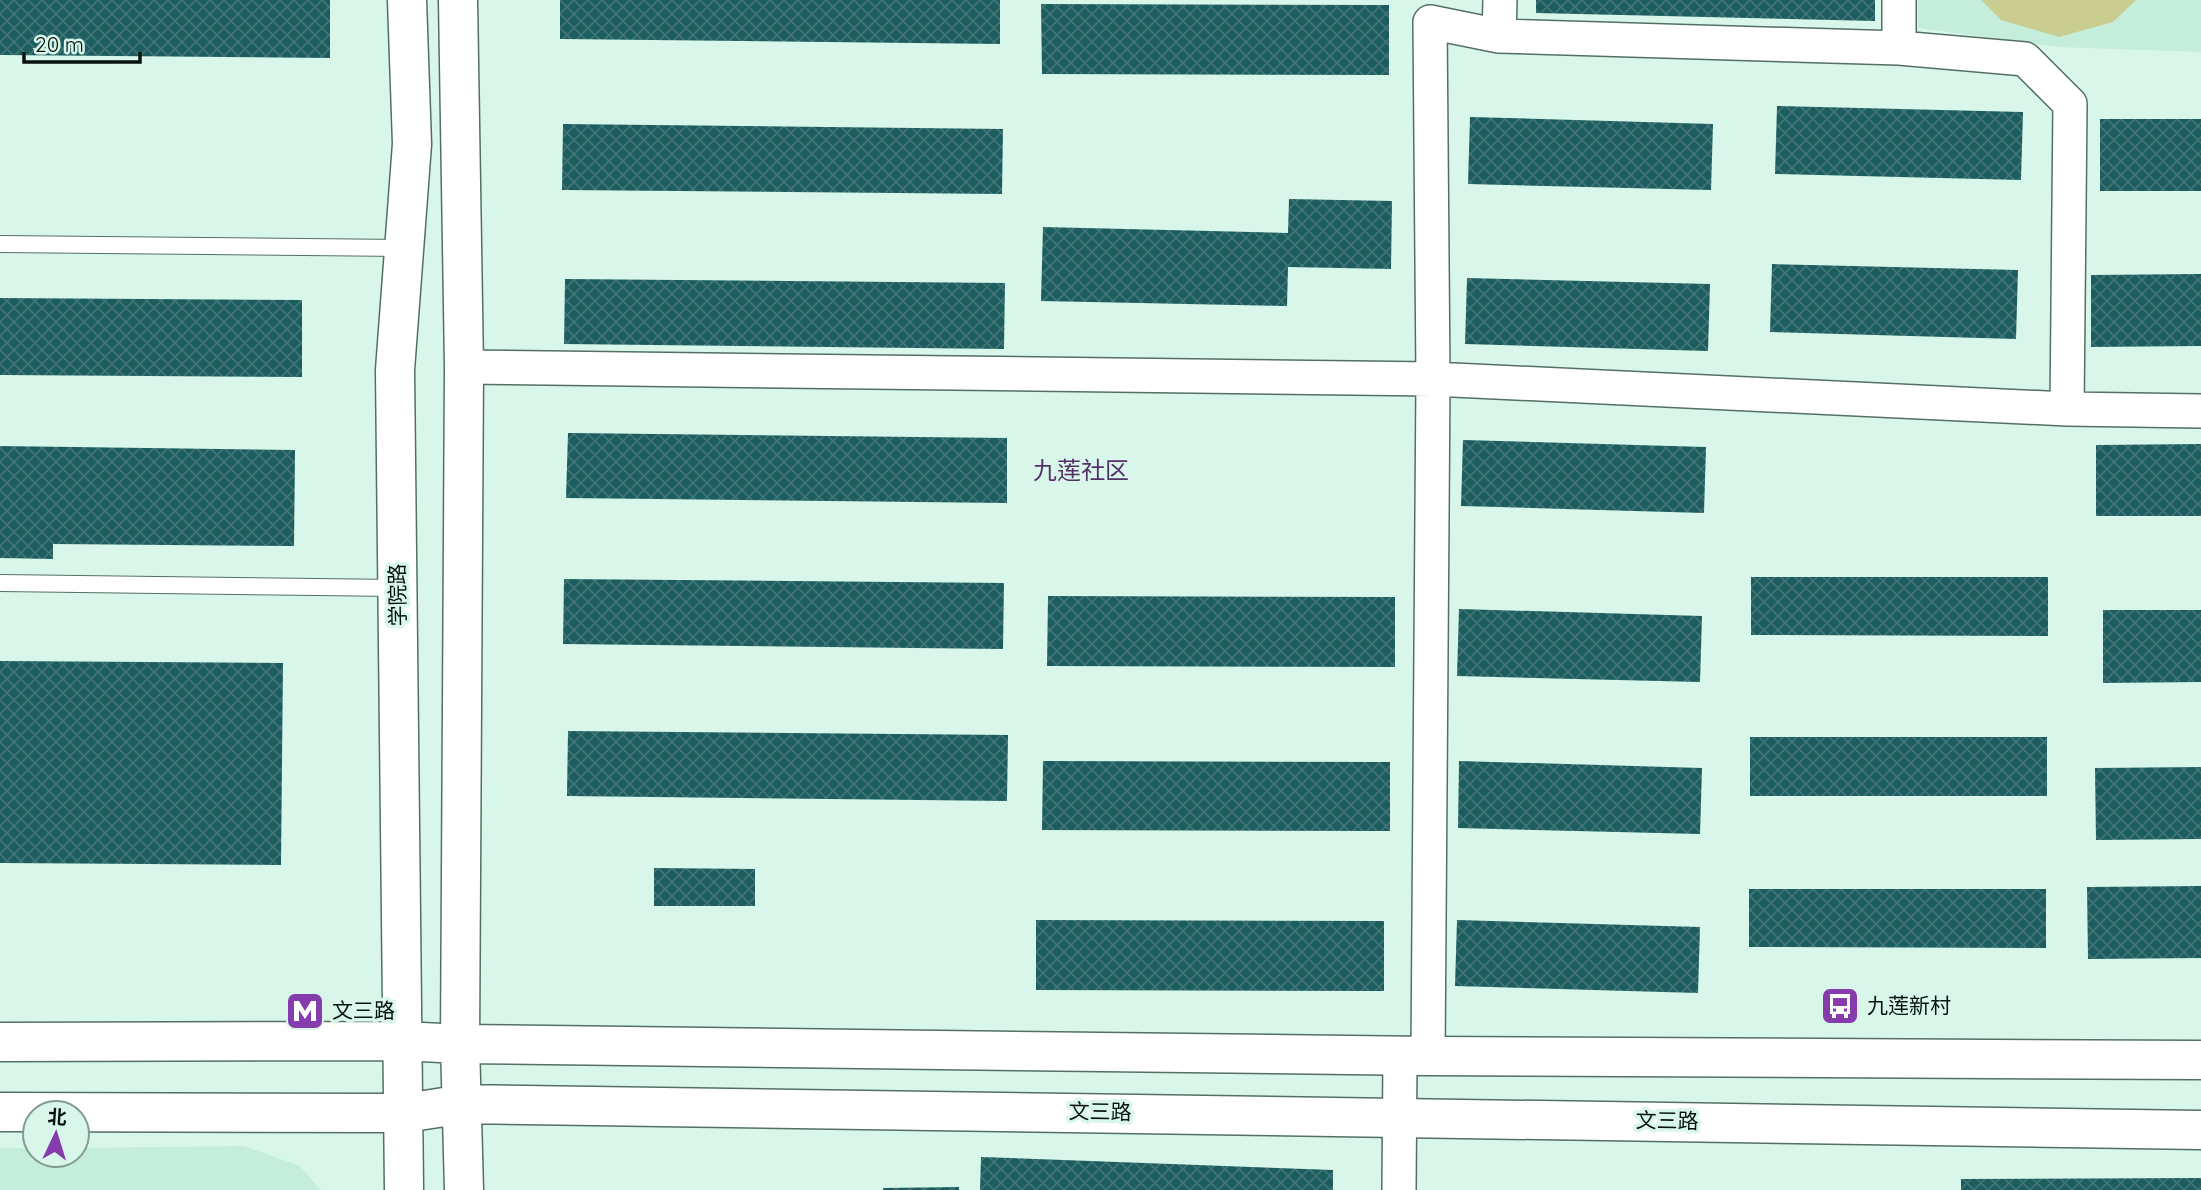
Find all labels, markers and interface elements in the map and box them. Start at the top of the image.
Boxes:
scale bar [24,21,140,65]
text: 20 m [35,31,84,57]
district label: 九莲社区 [1033,455,1129,485]
street label: 学院路 [383,563,411,627]
bus stop icon: 九莲新村 [1819,985,1861,1027]
metro station icon: 文三路 [284,990,326,1032]
place label: 九莲新村 [1867,992,1951,1018]
place label: 文三路 [332,997,395,1023]
street label: 文三路 [1068,1097,1132,1125]
north arrow [21,1099,91,1169]
text: 北 [47,1104,68,1130]
street label: 文三路 [1635,1106,1699,1134]

